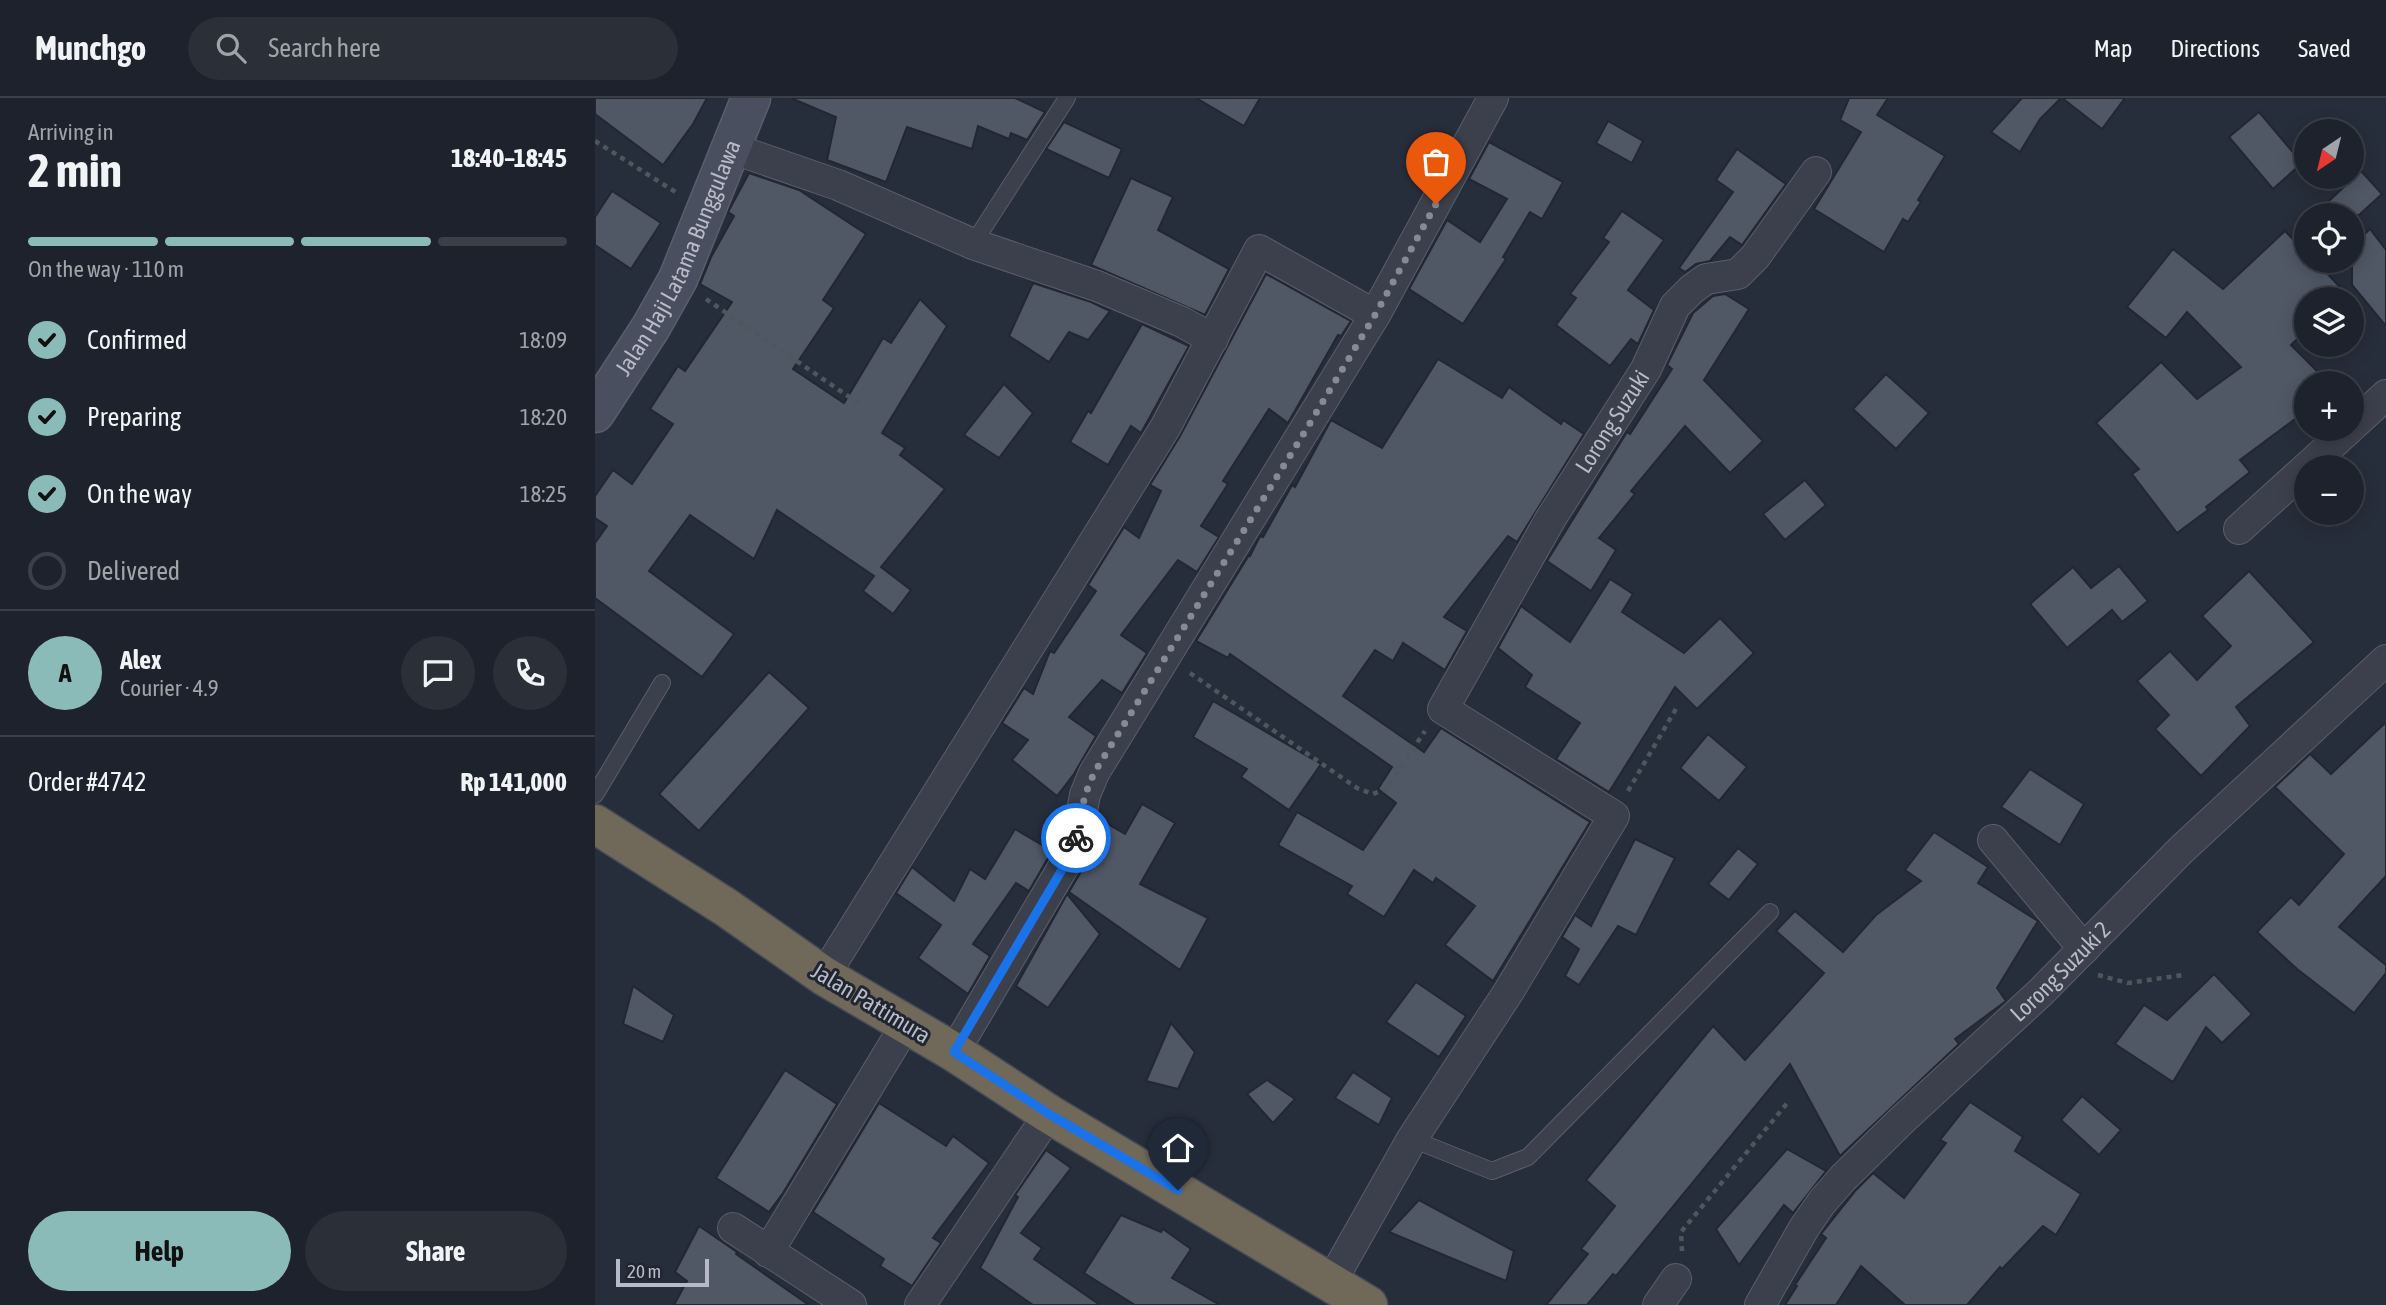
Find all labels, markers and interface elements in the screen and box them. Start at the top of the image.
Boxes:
search box [188,17,678,80]
text: Munchgo [35,29,146,67]
icon: search [212,29,250,67]
text: Search here [268,33,380,63]
text: Map [2094,35,2132,62]
text: Directions [2170,35,2260,62]
text: Saved [2298,35,2351,62]
text: Arriving in [28,119,114,145]
north arrow [2294,119,2364,189]
map controls [2294,119,2364,525]
pin [1406,132,1466,204]
street label: Jalan Haji Latama Bunggulawa [610,136,746,380]
text: 18:40–18:45 [451,143,567,173]
icon: bag [1417,143,1455,181]
text: 2 min [28,144,122,197]
button: locate [2294,203,2364,273]
text: On the way · 110 m [28,256,184,282]
button: layers [2294,287,2364,357]
icon: check [28,321,66,359]
text: Confirmed [87,325,187,355]
text: 18:09 [519,327,567,353]
street label: Lorong Suzuki [1570,366,1655,478]
button: + [2294,371,2364,441]
icon: check [28,398,66,436]
text: Preparing [87,402,181,432]
text: 18:20 [520,404,567,430]
button: − [2294,455,2364,525]
icon: check [28,475,66,513]
text: On the way [87,479,192,509]
text: 18:25 [520,481,567,507]
text: Delivered [87,556,180,586]
button: chat [401,636,475,710]
button: phone [493,636,567,710]
text: Alex [120,645,161,675]
text: A [59,658,71,688]
text: Courier · 4.9 [120,675,219,701]
text: Order #4742 [28,767,147,797]
text: Rp 141,000 [460,767,567,797]
courier [1041,803,1111,873]
icon: bike [1057,819,1095,857]
street label: Lorong Suzuki 2 [2005,916,2116,1027]
street label: Jalan Pattimura [807,957,935,1049]
pin [1148,1118,1208,1190]
icon: home [1159,1129,1197,1167]
button: Help [28,1211,291,1291]
button: Share [305,1211,567,1291]
scale bar [616,1256,709,1288]
text: 20 m [627,1260,661,1282]

